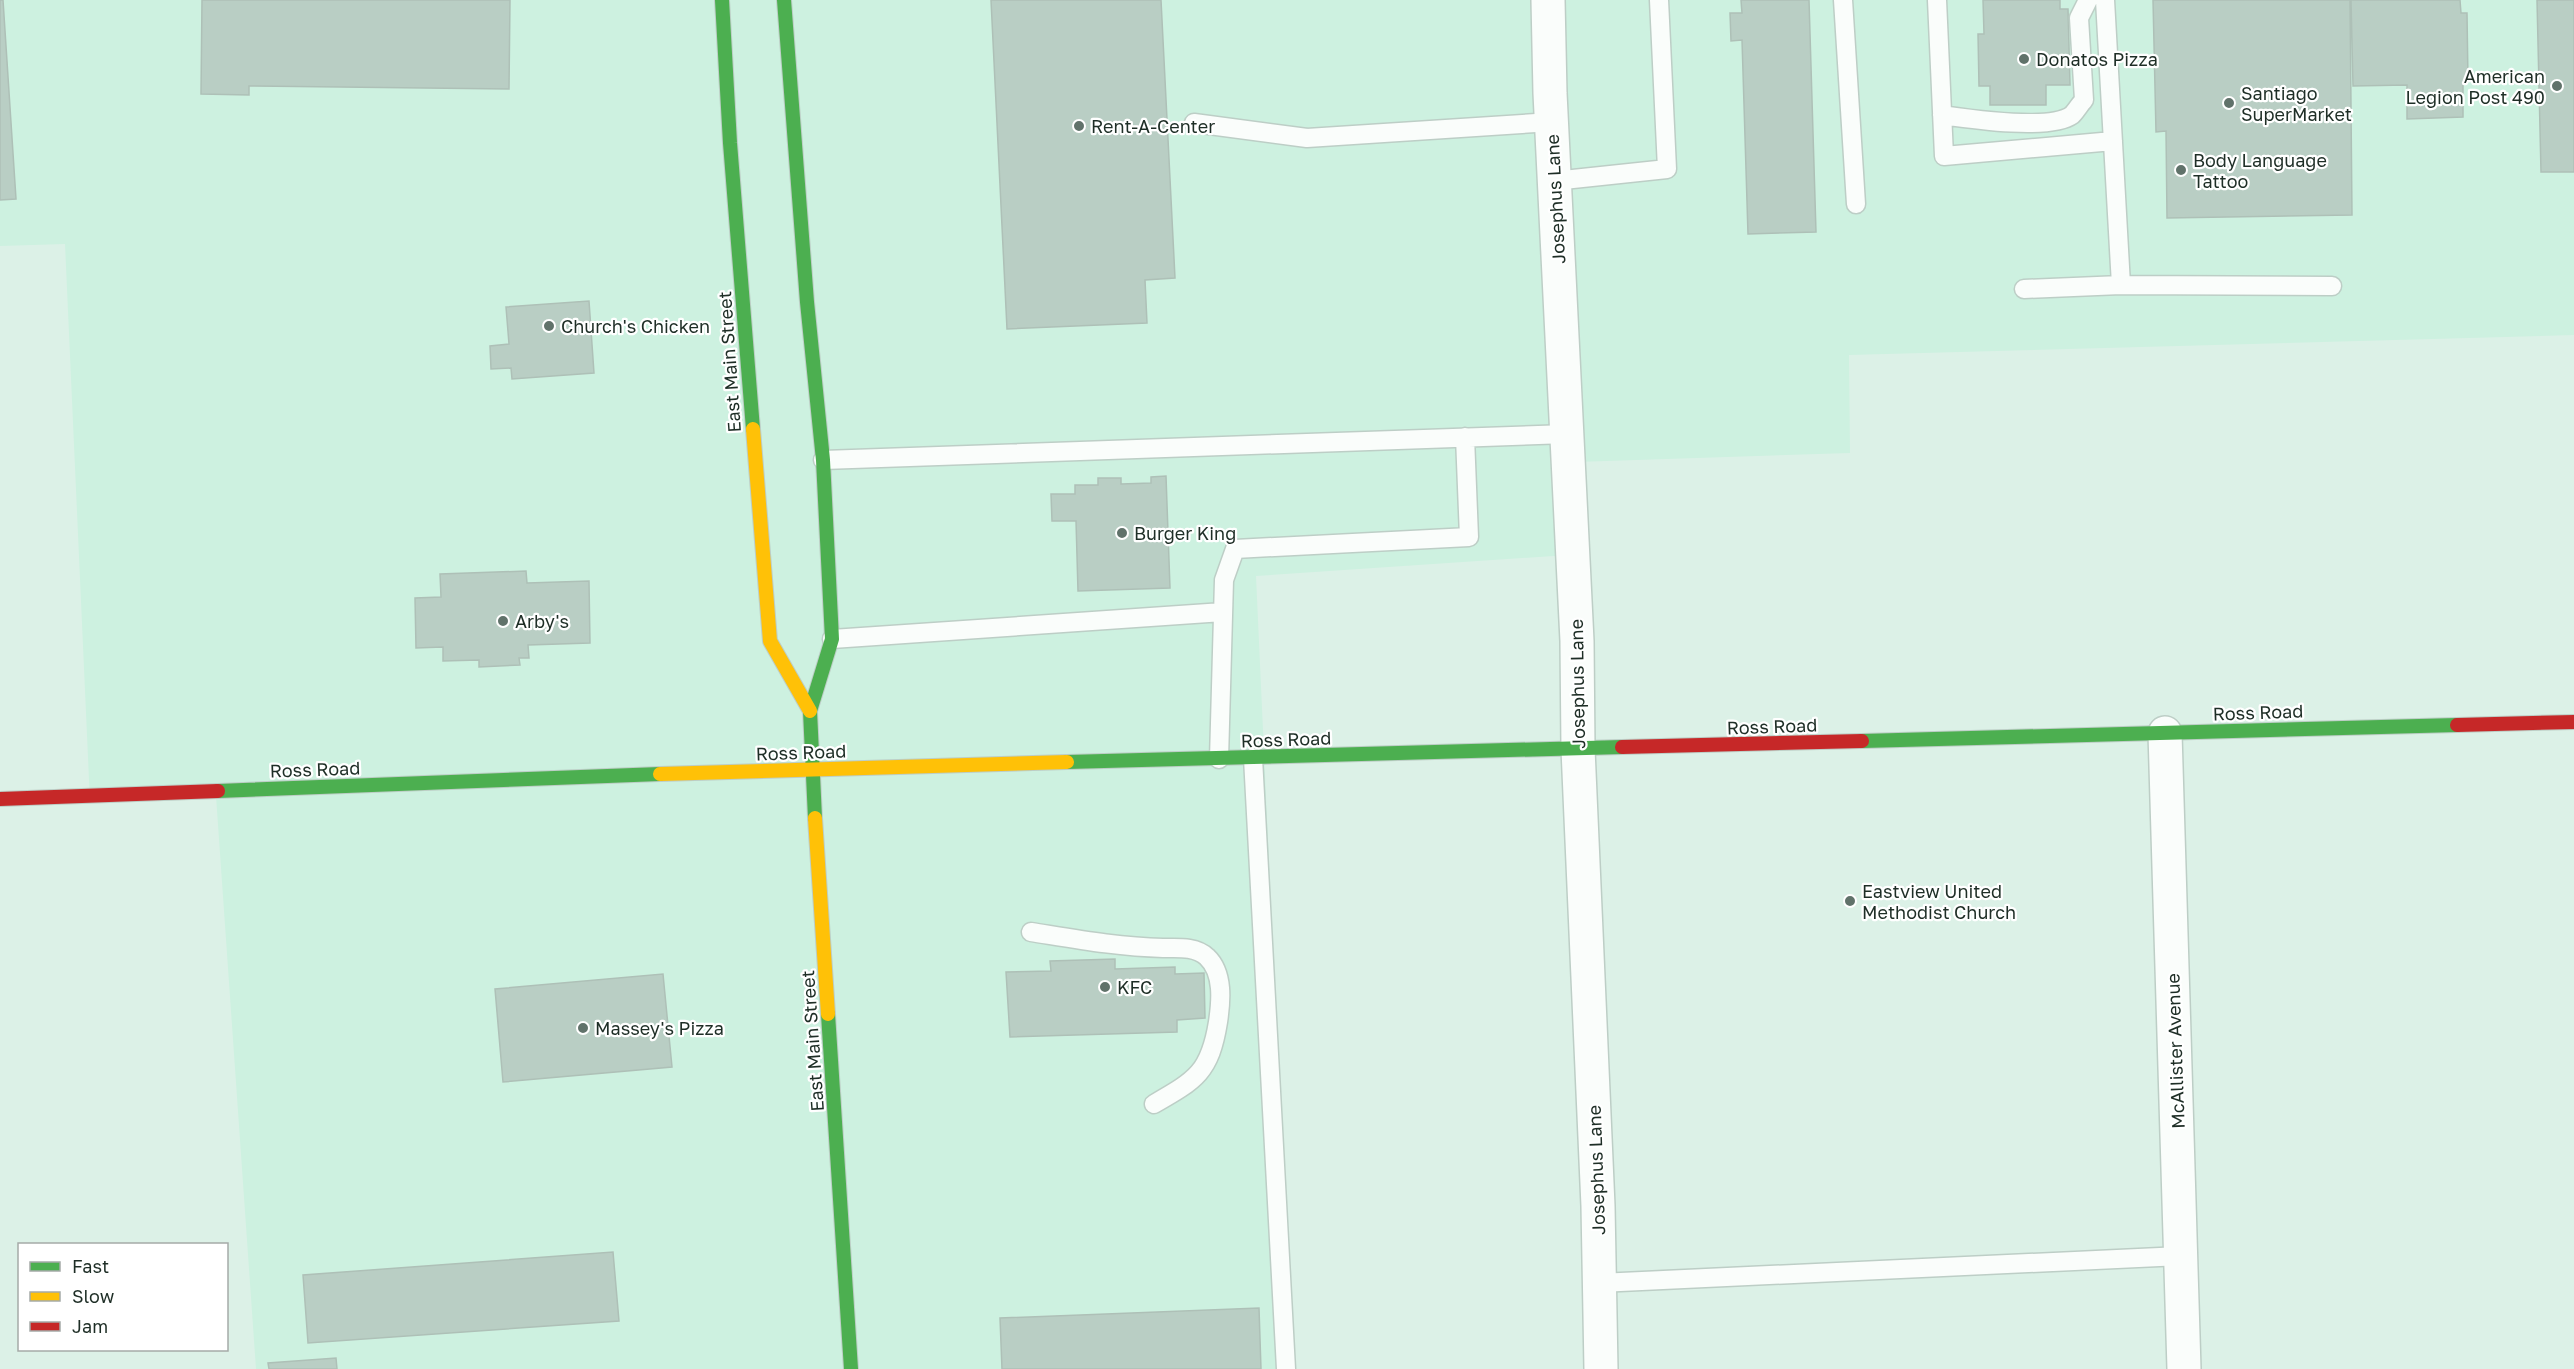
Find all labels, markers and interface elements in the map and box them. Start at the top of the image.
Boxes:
place label: Donatos Pizza [2036,48,2158,70]
marker: Donatos Pizza [2017,52,2031,66]
place label: American Legion Post 490 [2406,65,2545,108]
marker: American Legion Post 490 [2550,79,2564,93]
place label: Santiago SuperMarket [2241,82,2352,125]
marker: Santiago SuperMarket [2222,96,2236,110]
place label: Rent-A-Center [1091,115,1215,137]
marker: Rent-A-Center [1072,119,1086,133]
street label: Josephus Lane [1541,134,1569,264]
place label: Body Language Tattoo [2193,149,2327,192]
marker: Body Language Tattoo [2174,163,2188,177]
street label: East Main Street [713,291,745,433]
place label: Church's Chicken [561,315,710,337]
marker: Church's Chicken [542,319,556,333]
place label: Burger King [1134,522,1236,544]
marker: Burger King [1115,526,1129,540]
place label: Arby's [515,610,569,632]
marker: Arby's [496,614,510,628]
street label: Josephus Lane [1565,619,1589,749]
street label: Ross Road [2212,699,2304,725]
street label: Ross Road [1726,713,1818,739]
street label: Ross Road [1240,726,1332,752]
street label: Ross Road [755,739,847,765]
street label: Ross Road [269,756,361,782]
place label: Eastview United Methodist Church [1862,880,2016,923]
marker: Eastview United Methodist Church [1843,894,1857,908]
street label: East Main Street [796,970,828,1112]
street label: McAllister Avenue [2161,973,2189,1129]
place label: KFC [1117,976,1152,998]
marker: KFC [1098,980,1112,994]
place label: Massey's Pizza [595,1017,724,1039]
marker: Massey's Pizza [576,1021,590,1035]
street label: Josephus Lane [1583,1105,1609,1235]
legend [18,1243,228,1351]
text: Fast [72,1255,109,1277]
text: Slow [72,1285,115,1307]
text: Jam [72,1315,108,1337]

